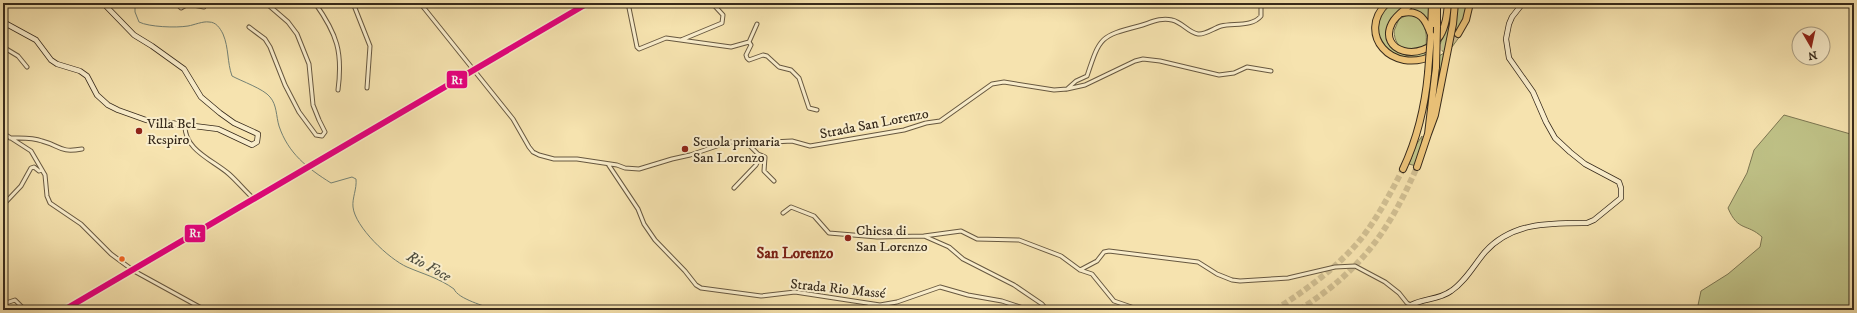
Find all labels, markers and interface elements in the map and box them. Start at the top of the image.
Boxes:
north arrow [1791,26,1831,66]
text: N [1807,47,1818,63]
line badge: R1 [446,70,468,89]
text: R1 [451,74,463,88]
street label: Strada San Lorenzo [818,105,930,143]
place label: Villa Bel Respiro [146,115,196,149]
marker: Villa Bel Respiro [134,126,144,136]
place label: Scuola primaria San Lorenzo [693,133,780,167]
marker: Scuola primaria San Lorenzo [680,144,690,154]
place label: Chiesa di San Lorenzo [856,222,928,256]
line badge: R1 [184,224,206,243]
text: R1 [189,227,201,241]
marker: Chiesa di San Lorenzo [843,233,853,243]
district label: San Lorenzo [757,244,834,263]
water label: Rio Foce [402,246,455,286]
unlabelled marker [117,254,127,264]
street label: Strada Rio Massé [789,275,887,303]

